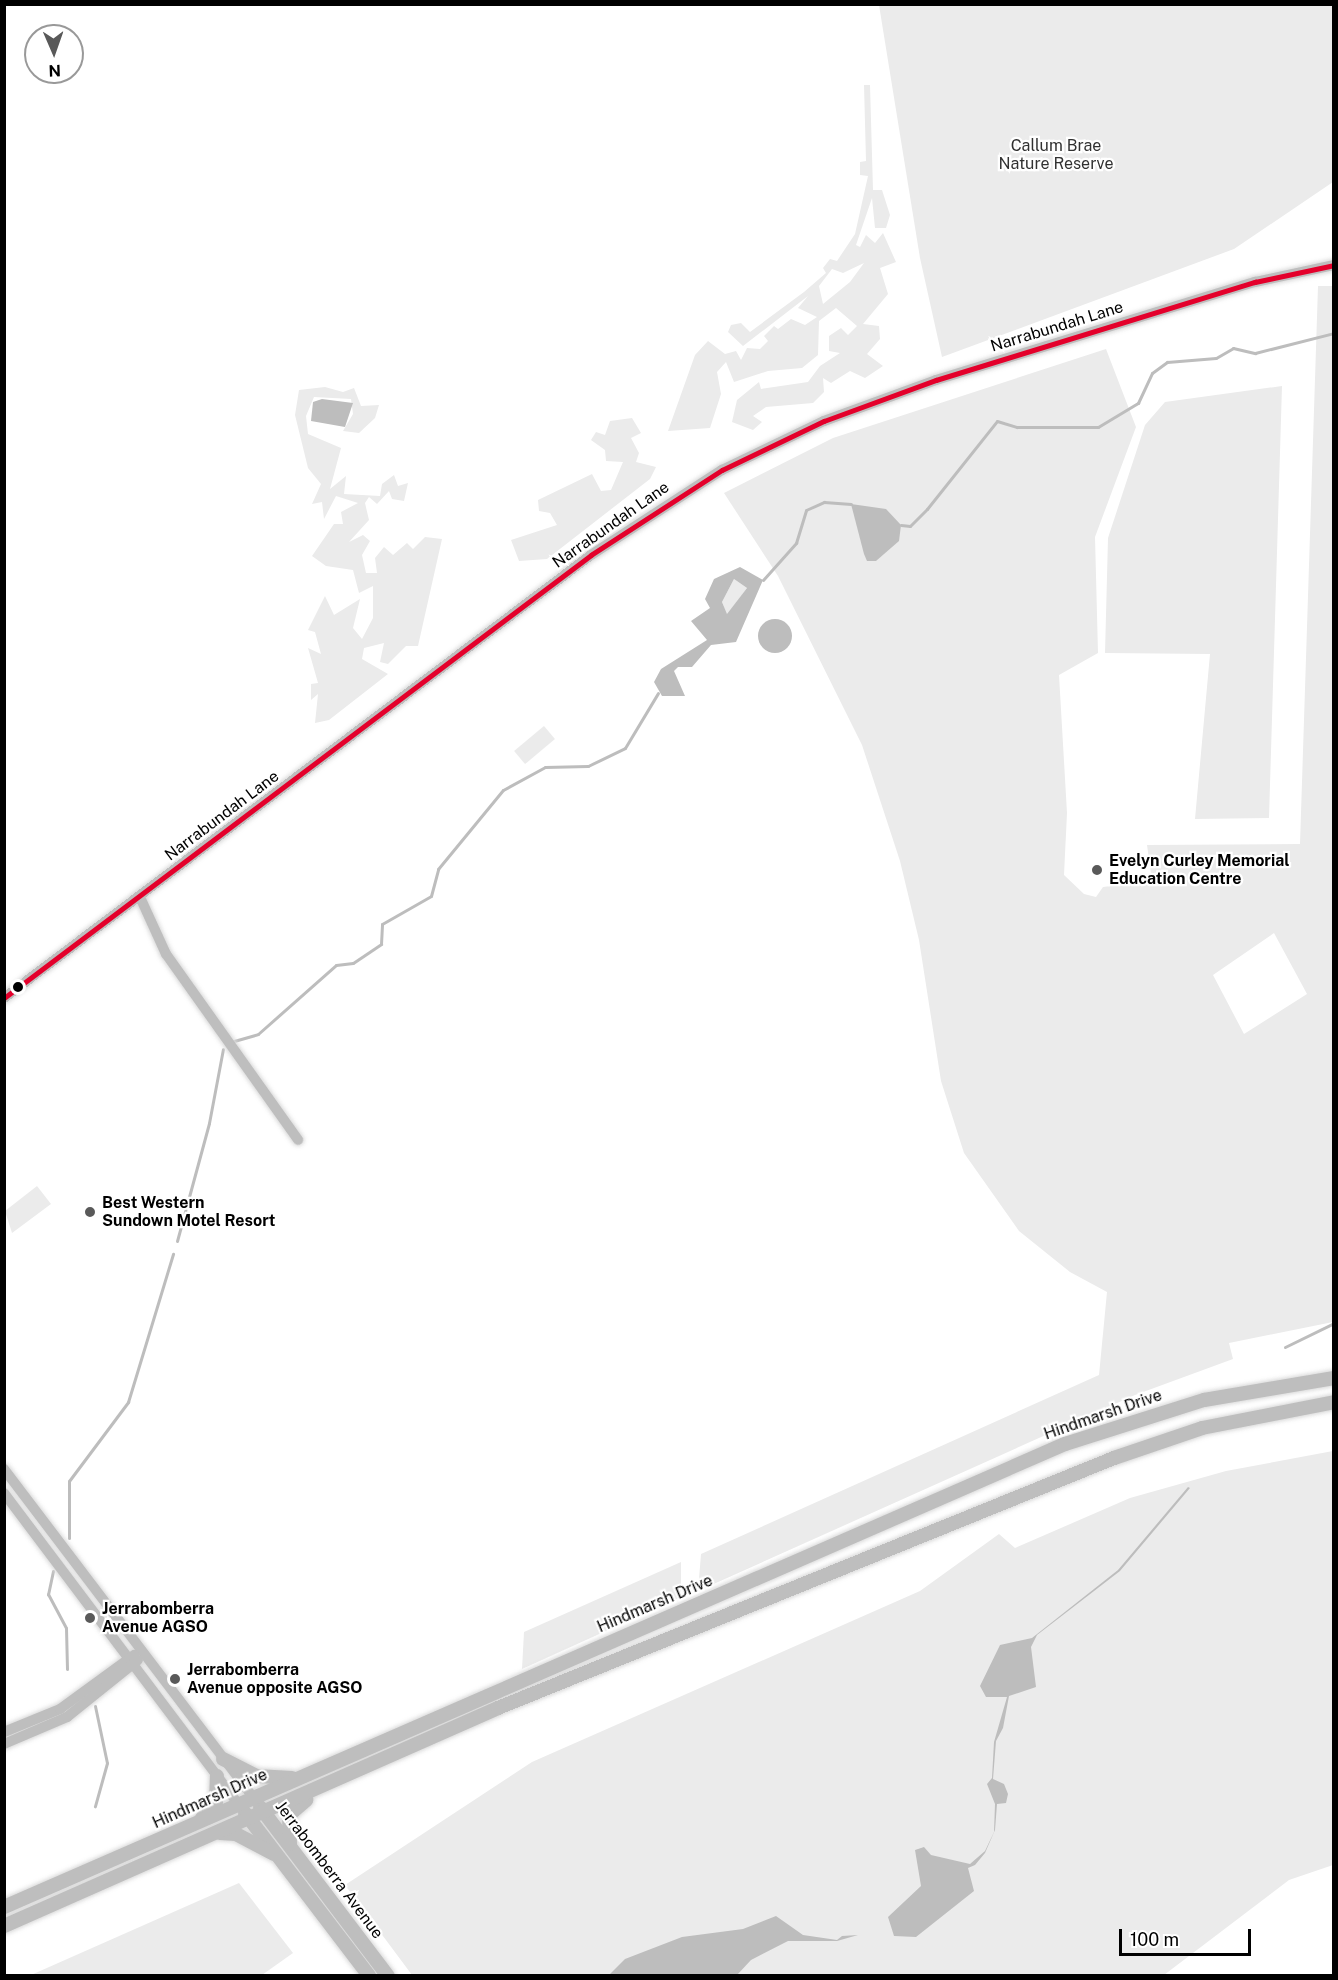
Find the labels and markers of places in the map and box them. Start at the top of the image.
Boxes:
place label: Evelyn Curley Memorial Education Centre [1109,851,1290,889]
marker: Evelyn Curley Memorial Education Centre [1090,863,1104,877]
unlabelled marker [12,981,24,993]
place label: Best Western Sundown Motel Resort [102,1193,275,1231]
marker: Best Western Sundown Motel Resort [83,1205,97,1219]
place label: Jerrabomberra Avenue AGSO [102,1599,214,1637]
marker: Jerrabomberra Avenue AGSO [83,1611,97,1625]
place label: Jerrabomberra Avenue opposite AGSO [187,1660,363,1698]
marker: Jerrabomberra Avenue opposite AGSO [168,1672,182,1686]

